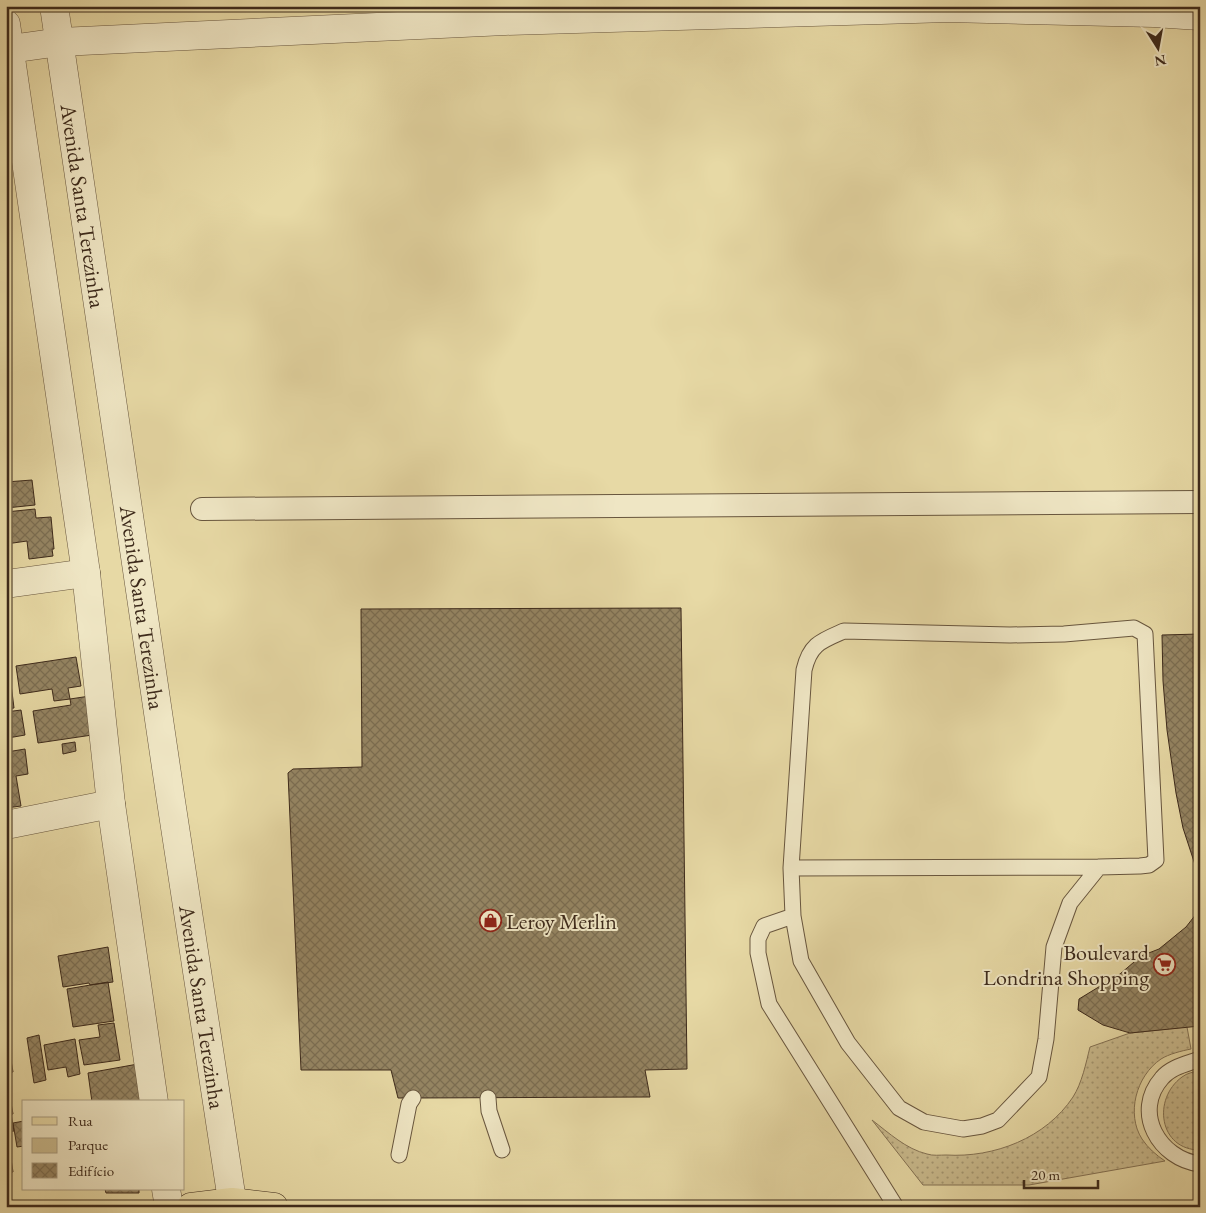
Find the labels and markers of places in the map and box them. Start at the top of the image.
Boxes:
place label: Leroy Merlin [506,907,617,936]
shop icon: Leroy Merlin [478,909,502,933]
place label: Boulevard Londrina Shopping [983,938,1150,992]
supermarket icon: Boulevard Londrina Shopping [1153,953,1177,977]

